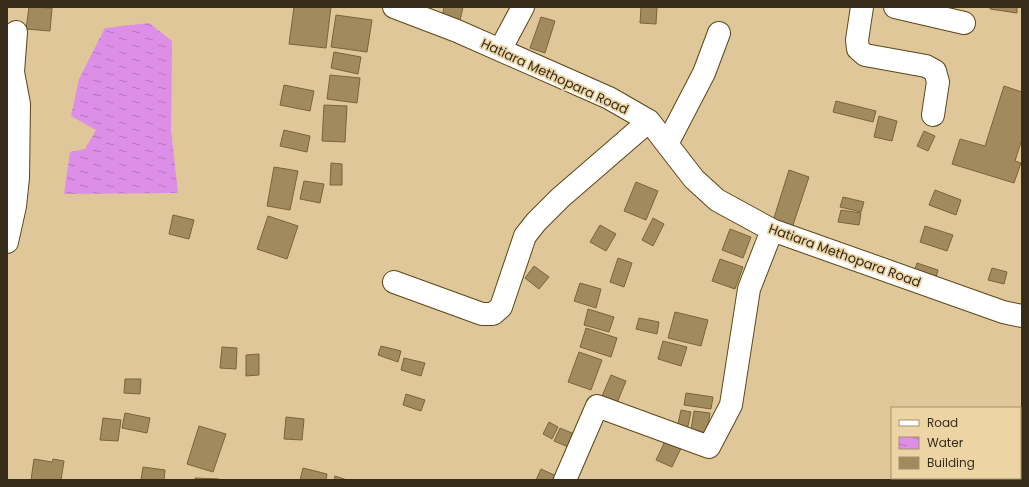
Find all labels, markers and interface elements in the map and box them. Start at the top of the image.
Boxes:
street label: Hatiara Methopara Road [478,34,632,119]
street label: Hatiara Methopara Road [766,219,924,292]
legend [891,407,1021,479]
text: Road [927,414,958,431]
text: Water [927,434,964,451]
text: Building [927,454,975,471]

